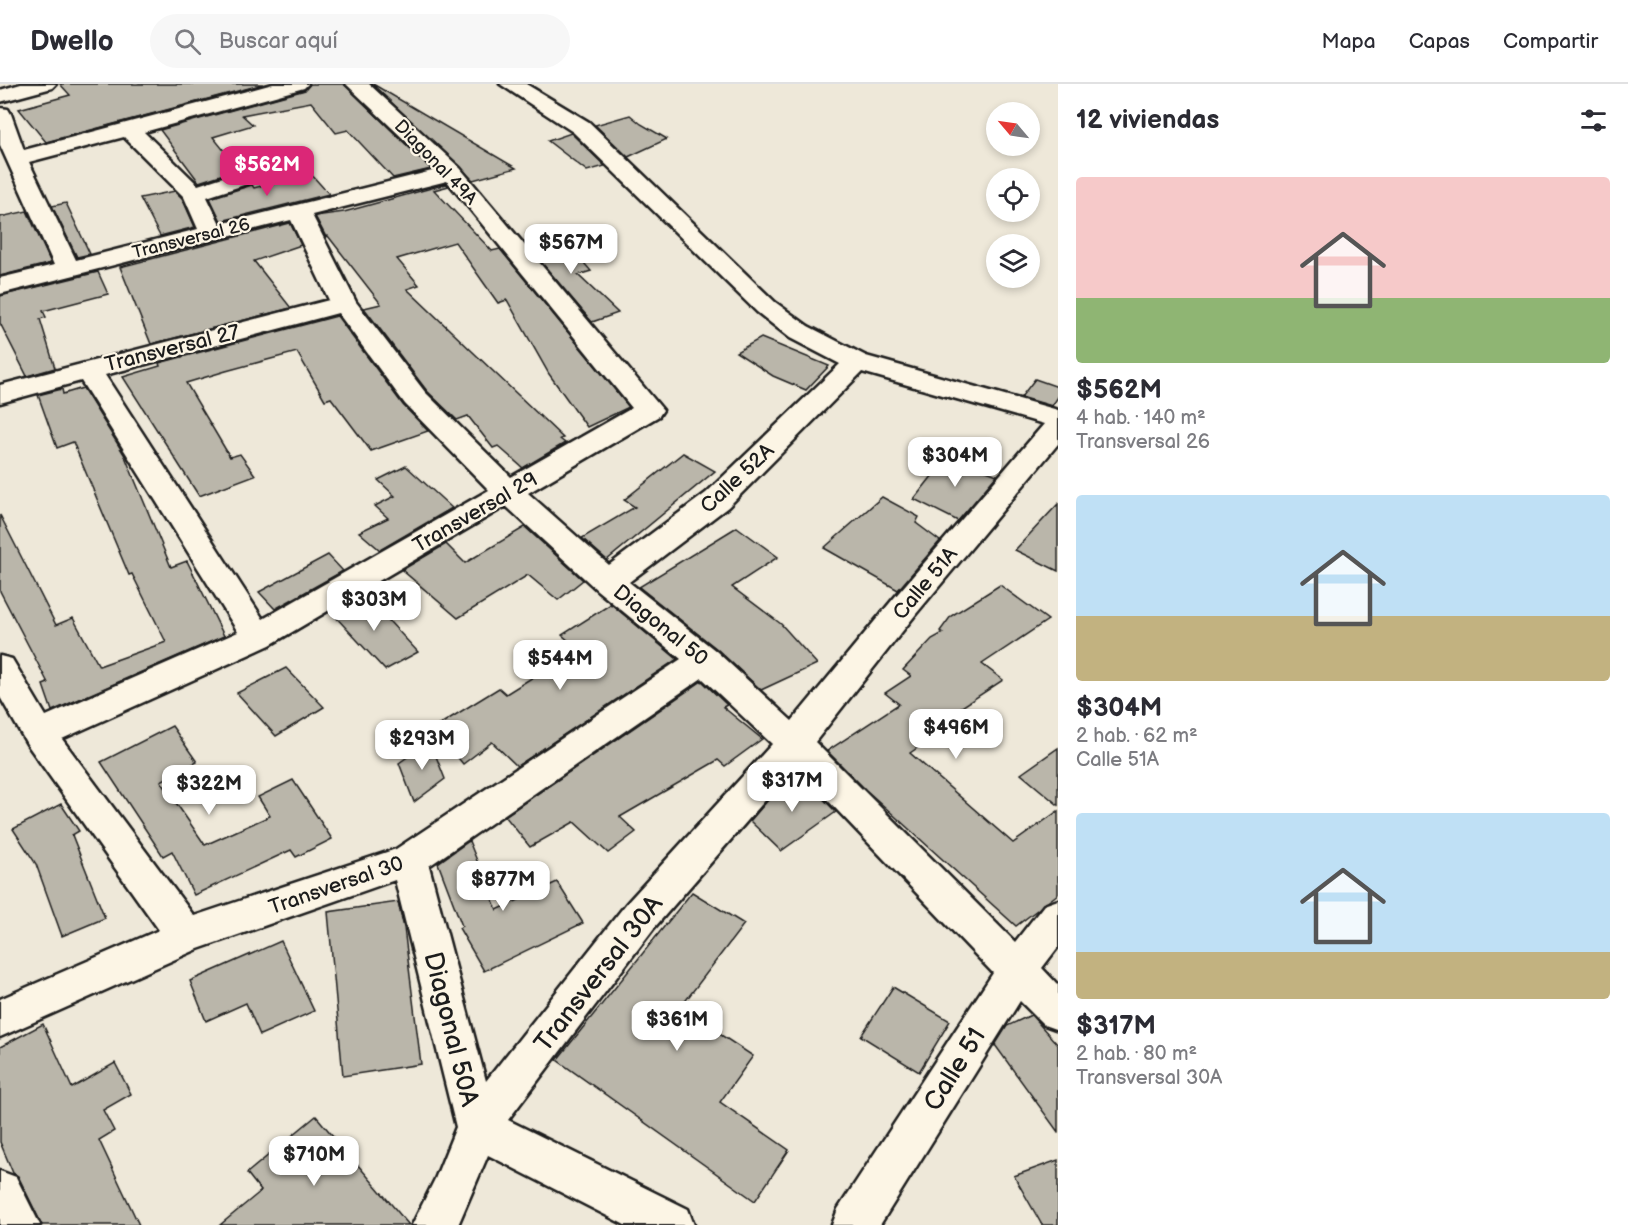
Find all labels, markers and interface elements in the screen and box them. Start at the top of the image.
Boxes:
search box [150,14,570,68]
text: Dwello [30,25,114,58]
icon: search [171,25,204,58]
text: Buscar aquí [219,28,338,55]
text: Mapa [1322,29,1376,54]
text: Capas [1409,29,1470,54]
text: Compartir [1503,29,1598,54]
north arrow [986,102,1040,156]
map controls [986,102,1040,288]
icon: filters [1577,104,1610,137]
text: 12 viviendas [1076,105,1219,136]
street label: Diagonal 49A [390,116,481,209]
pin: $562M [225,146,309,197]
text: $562M [234,153,300,177]
button: locate [986,168,1040,222]
street label: Transversal 26 [130,214,252,263]
icon: home [1289,216,1397,324]
pin: $567M [529,224,613,275]
text: $567M [538,231,604,255]
button: layers [986,234,1040,288]
street label: Transversal 27 [102,319,243,377]
text: $562M [1076,375,1162,406]
text: 4 hab. · 140 m² [1076,406,1206,430]
text: Transversal 26 [1076,430,1210,454]
pin: $304M [913,437,997,488]
street label: Calle 52A [695,438,779,519]
text: $304M [922,444,988,468]
street label: Transversal 29 [408,467,542,558]
icon: home [1289,534,1397,642]
street label: Calle 51A [888,542,963,625]
street label: Diagonal 50 [608,580,713,671]
pin: $303M [332,581,416,632]
text: $303M [341,588,407,612]
pin: $544M [518,640,602,691]
text: $544M [527,647,593,671]
text: $304M [1076,693,1162,724]
pin: $496M [914,709,998,760]
text: $496M [923,716,989,740]
pin: $293M [380,720,464,771]
text: 2 hab. · 62 m² [1076,724,1198,748]
text: $293M [389,727,455,751]
text: Calle 51A [1076,748,1159,772]
pin: $317M [750,762,834,813]
pin: $322M [167,765,251,816]
text: $317M [761,769,823,793]
text: $322M [176,772,242,796]
street label: Transversal 30 [266,851,407,920]
icon: home [1289,852,1397,960]
pin: $877M [461,861,545,912]
text: $877M [471,868,535,892]
street label: Transversal 30A [528,889,670,1058]
street label: Diagonal 50A [416,949,485,1110]
pin: $361M [635,1001,719,1052]
text: $361M [646,1008,708,1032]
text: $317M [1076,1011,1156,1042]
street label: Calle 51 [918,1023,993,1117]
text: 2 hab. · 80 m² [1076,1042,1197,1066]
text: Transversal 30A [1076,1066,1222,1090]
pin: $710M [272,1136,356,1187]
text: $710M [283,1143,345,1167]

